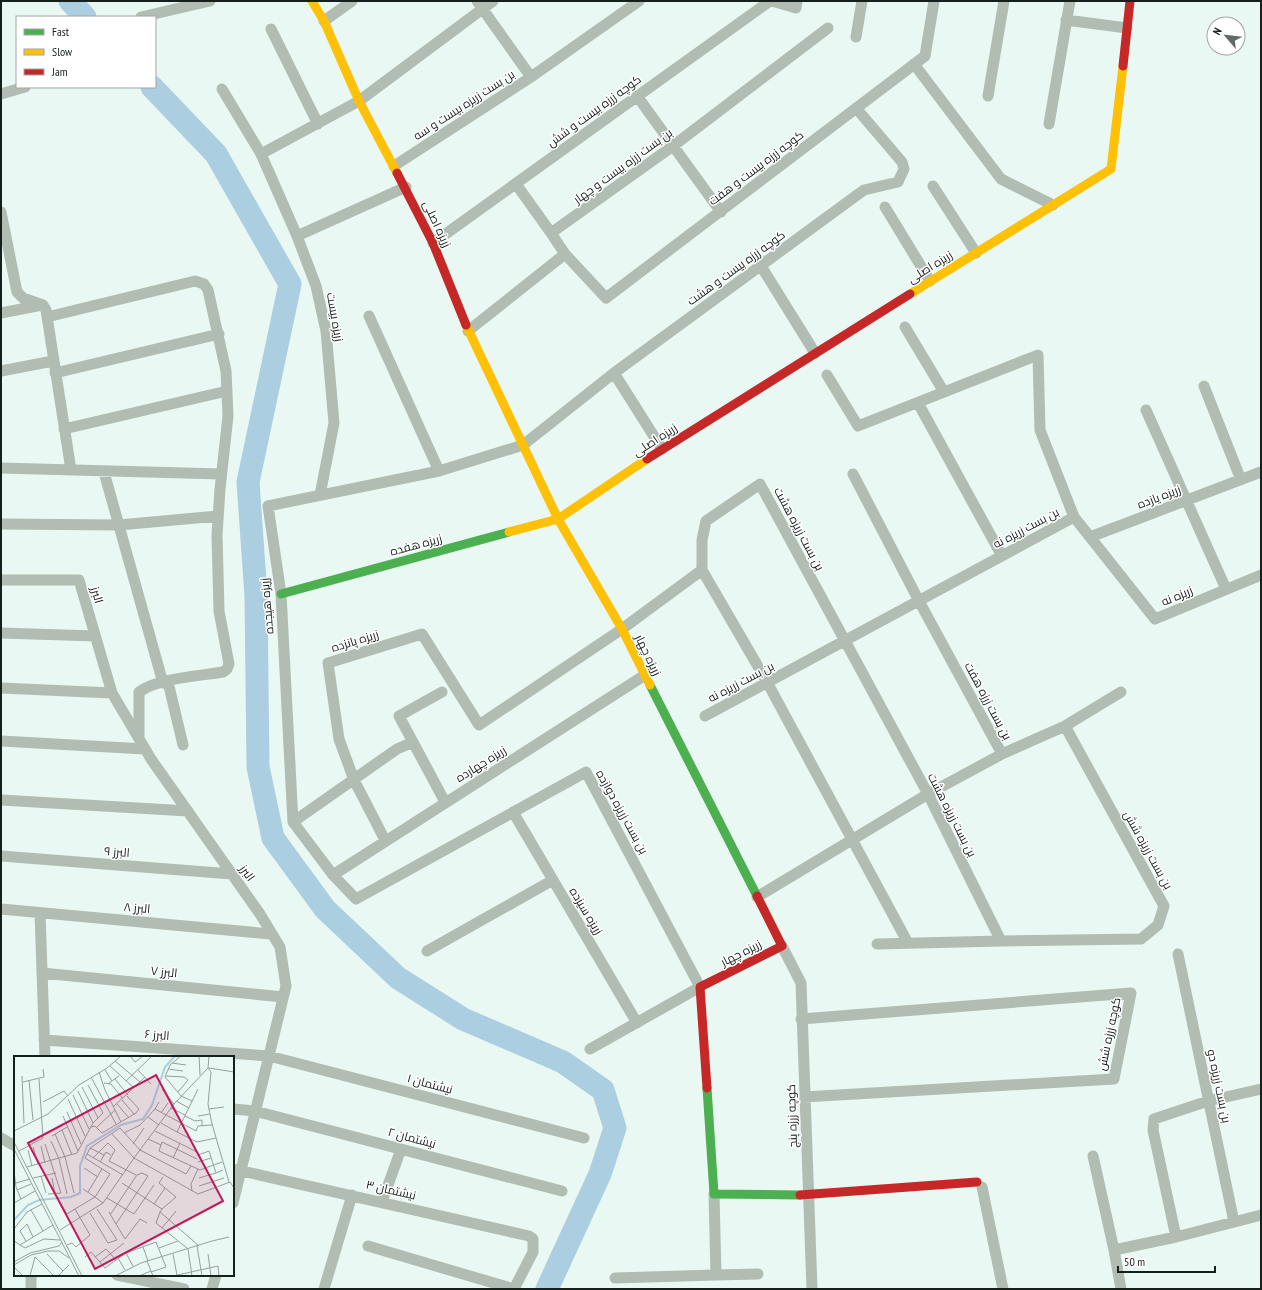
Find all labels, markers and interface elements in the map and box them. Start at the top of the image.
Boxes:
legend [16,16,156,88]
north arrow [1206,16,1246,56]
text: Fast [52,24,70,39]
text: N [1210,25,1225,37]
text: Slow [52,44,73,59]
text: Jam [51,64,68,79]
street label: بن بست زریزه بیست و سه [410,66,517,143]
street label: کوچه زرزه بیست و شش [544,71,645,151]
street label: بن بست زرزه بیست و چهار [569,125,676,209]
street label: کوچه زرزه بیست و هفت [705,127,807,210]
street label: زریزه اصلی [420,198,455,250]
street label: کوچه زرزه بیست و هشت [684,227,789,310]
street label: زریزه اصلی [905,247,955,286]
street label: زریزه بیست [324,291,347,343]
street label: زریزه اصلی [630,420,680,459]
street label: زریزه یازده [1135,481,1183,512]
street label: بن بست زریزه هشت [771,484,828,573]
street label: بن بست زریزه نه [990,504,1061,551]
street label: زریزه هفده [388,530,444,559]
street label: زریزه هیجده [257,577,276,635]
street label: زریزه نه [1159,582,1195,609]
street label: البرز [88,584,107,605]
street label: زریزه پانزده [329,626,381,657]
street label: زریزه چهار [630,631,665,679]
street label: بن بست زریزه نه [705,658,776,705]
street label: بن بست زرزه هفت [962,659,1015,742]
street label: زریزه چهارده [453,742,510,787]
street label: بن بست زریزه دوازده [593,767,652,857]
street label: بن بست زریزه هشت [925,770,980,859]
street label: بن بست زریزه شش [1121,808,1176,892]
street label: البرز ۹ [104,843,130,860]
street label: البرز [236,861,258,884]
street label: زریزه سیزده [566,884,606,937]
street label: البرز ۸ [123,899,151,916]
street label: زریزه چهار [717,936,765,971]
street label: البرز ۷ [150,963,178,980]
street label: کوچه زرزه شش [1093,996,1126,1072]
street label: البرز ۶ [144,1026,170,1043]
street label: بن بست زریزه دو [1204,1048,1235,1124]
inset map [14,1056,234,1276]
street label: نيشتمان ۱ [406,1070,455,1097]
street label: کوچه زرزه پنج [783,1084,802,1148]
street label: نيشتمان ۲ [386,1124,438,1151]
street label: نيشتمان ۳ [365,1176,418,1203]
scale bar [1118,1248,1215,1274]
text: 50 m [1124,1254,1145,1269]

